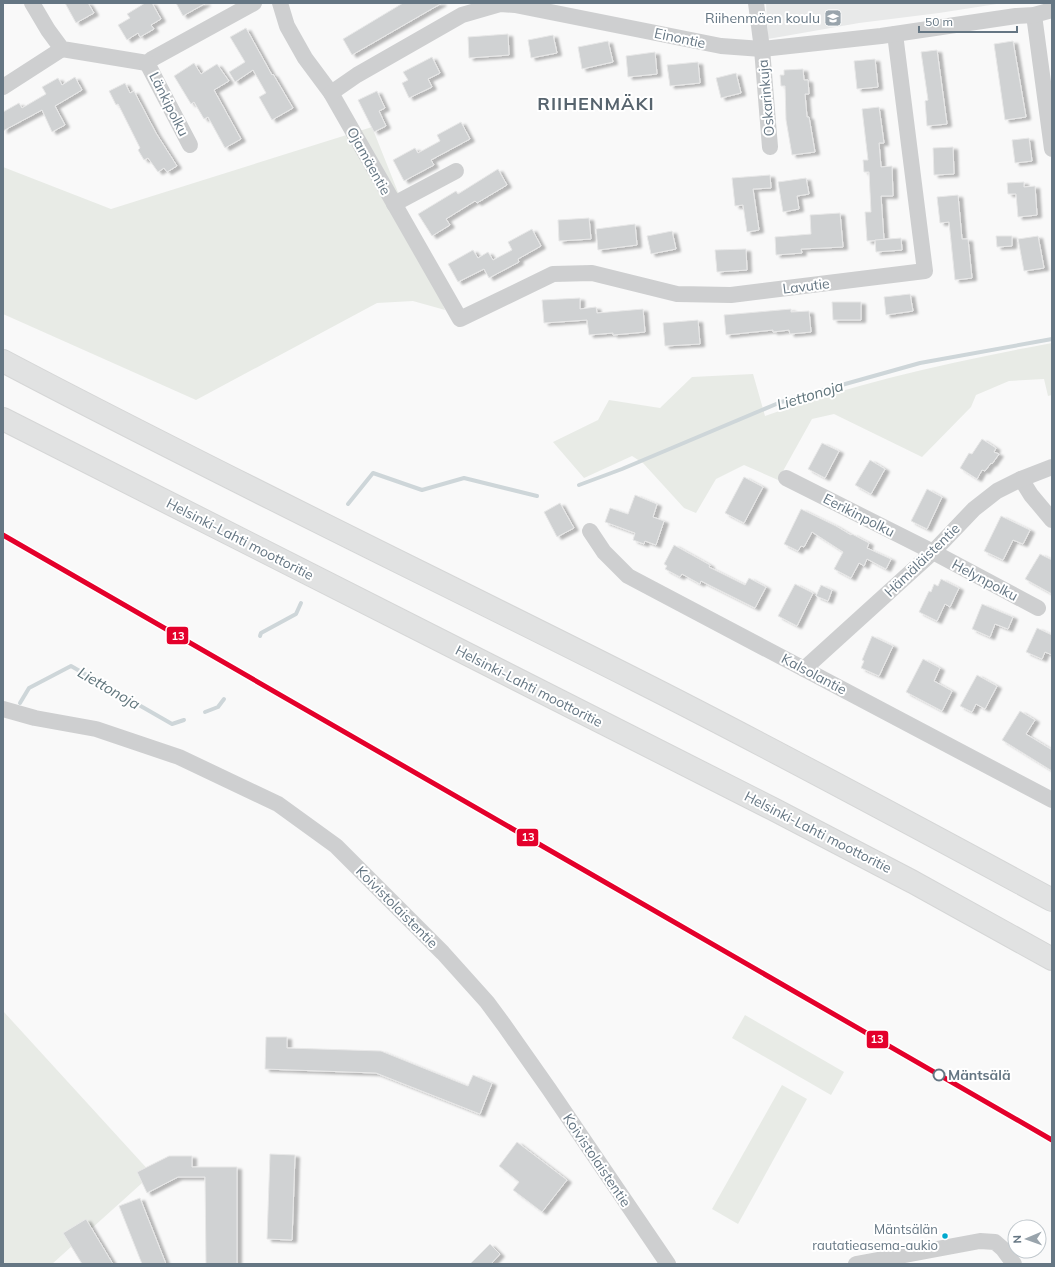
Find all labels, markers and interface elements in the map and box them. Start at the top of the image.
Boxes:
school or university icon: Riihenmäen koulu [823,8,843,28]
scale bar [919,8,1017,34]
place label: Riihenmäen koulu [705,9,820,27]
text: 50 m [925,14,953,29]
street label: Einontie [653,24,707,52]
street label: Oskarinkuja [754,59,778,137]
street label: Länkipolku [145,69,193,139]
district label: RIIHENMÄKI [537,92,655,115]
street label: Ojamäentie [343,124,395,198]
street label: Lavutie [781,274,831,298]
water label: Liettonoja [774,376,846,414]
street label: Eerikinpolku [820,489,898,541]
street label: Helsinki-Lahti moottoritie [163,494,317,584]
street label: Hämäläistentie [880,519,964,601]
street label: Helynpolku [949,555,1021,605]
line badge: 13 [166,626,189,645]
text: 13 [171,629,185,643]
street label: Helsinki-Lahti moottoritie [452,641,606,731]
street label: Kalsolantie [778,649,850,699]
water label: Liettonoja [75,663,143,713]
street label: Helsinki-Lahti moottoritie [741,787,895,877]
line badge: 13 [516,828,539,847]
text: 13 [521,830,535,844]
street label: Koivistolaistentie [352,862,442,952]
line badge: 13 [866,1030,889,1049]
text: 13 [870,1032,884,1046]
place label: Mäntsälä [948,1066,1011,1084]
marker: Mäntsälä [932,1068,946,1082]
street label: Koivistolaistentie [559,1110,635,1210]
north arrow [1007,1219,1047,1259]
place label: Mäntsälän rautatieasema-aukio [812,1221,938,1253]
marker: Mäntsälän rautatieasema-aukio [940,1231,950,1241]
text: N [1010,1235,1024,1244]

